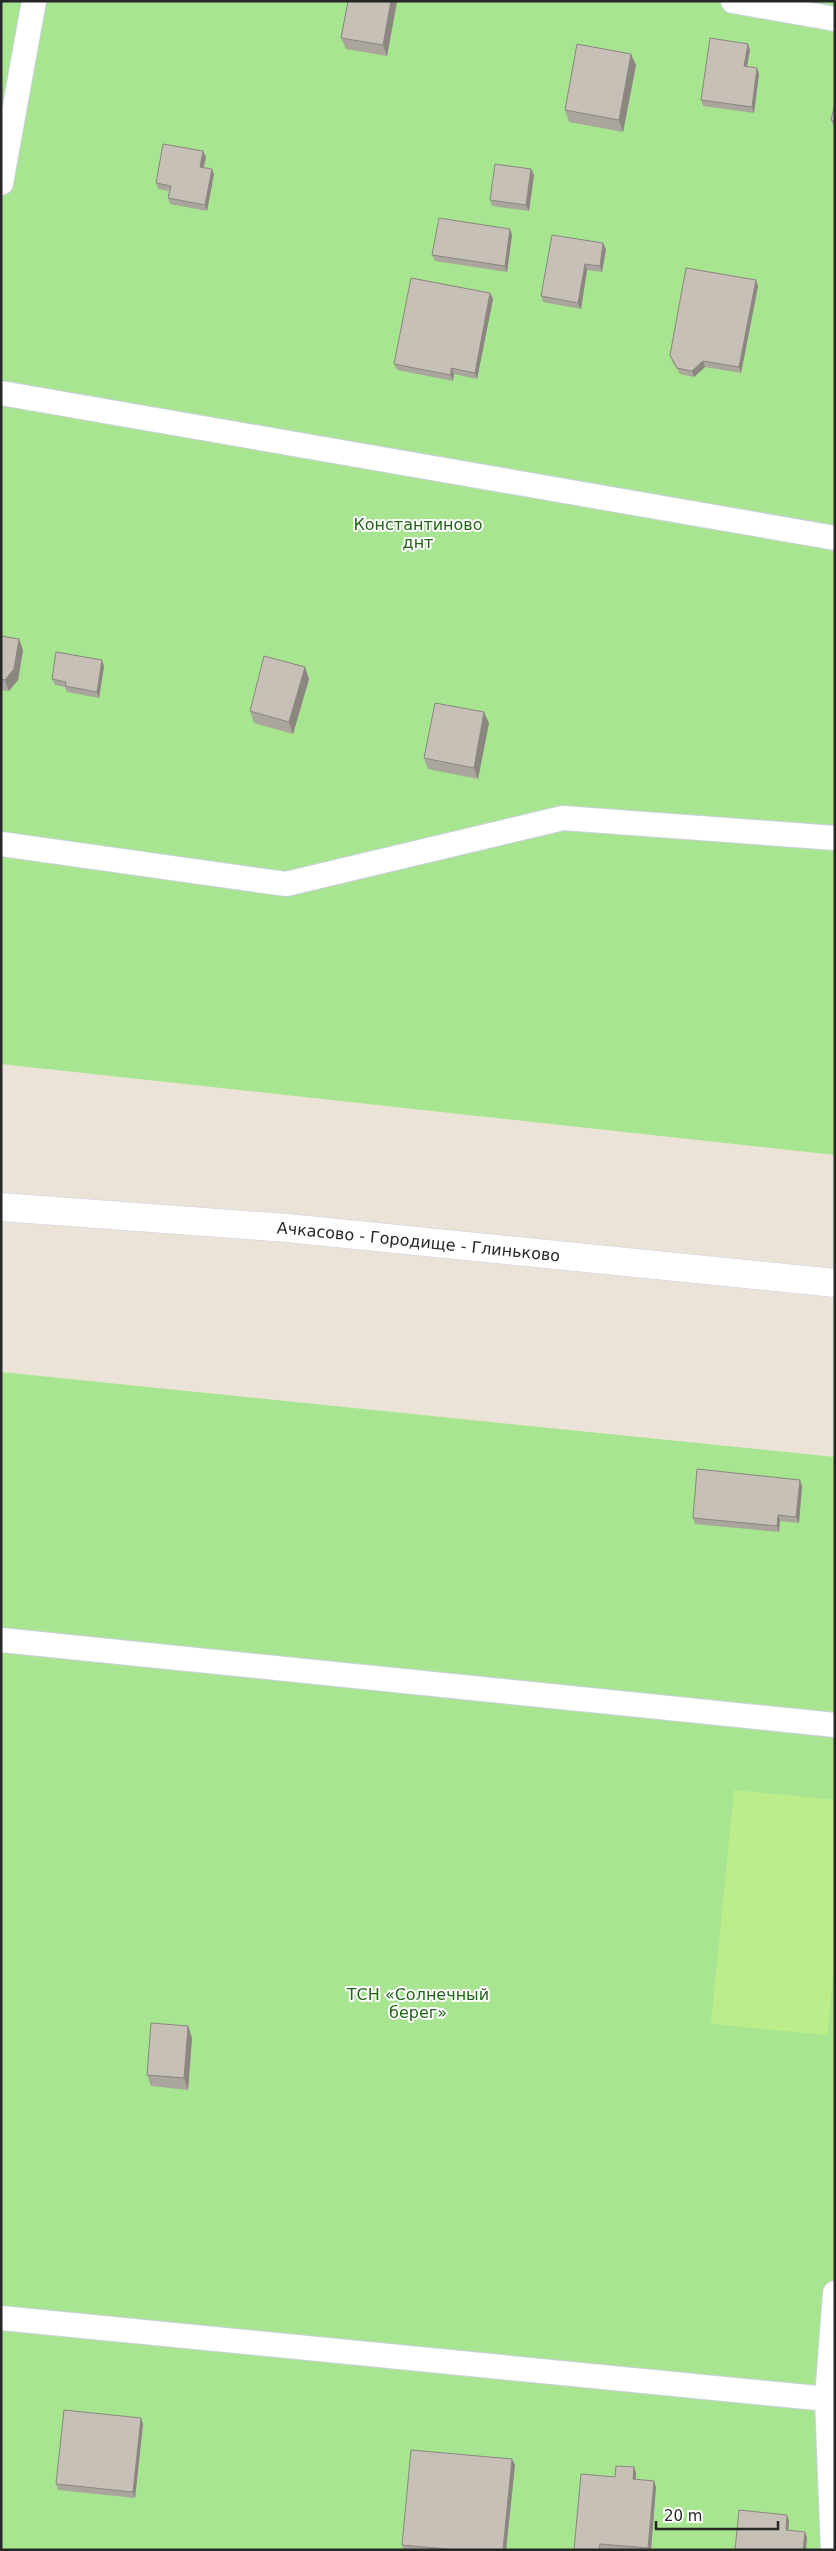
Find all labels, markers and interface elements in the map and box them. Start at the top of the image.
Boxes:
park label: Константиново днт [353,515,483,552]
street label: Ачкасово - Городище - Глиньково [276,1218,561,1265]
park label: ТСН «Солнечный берег» [346,1985,489,2022]
scale bar [656,2498,778,2530]
text: 20 m [664,2507,702,2525]

